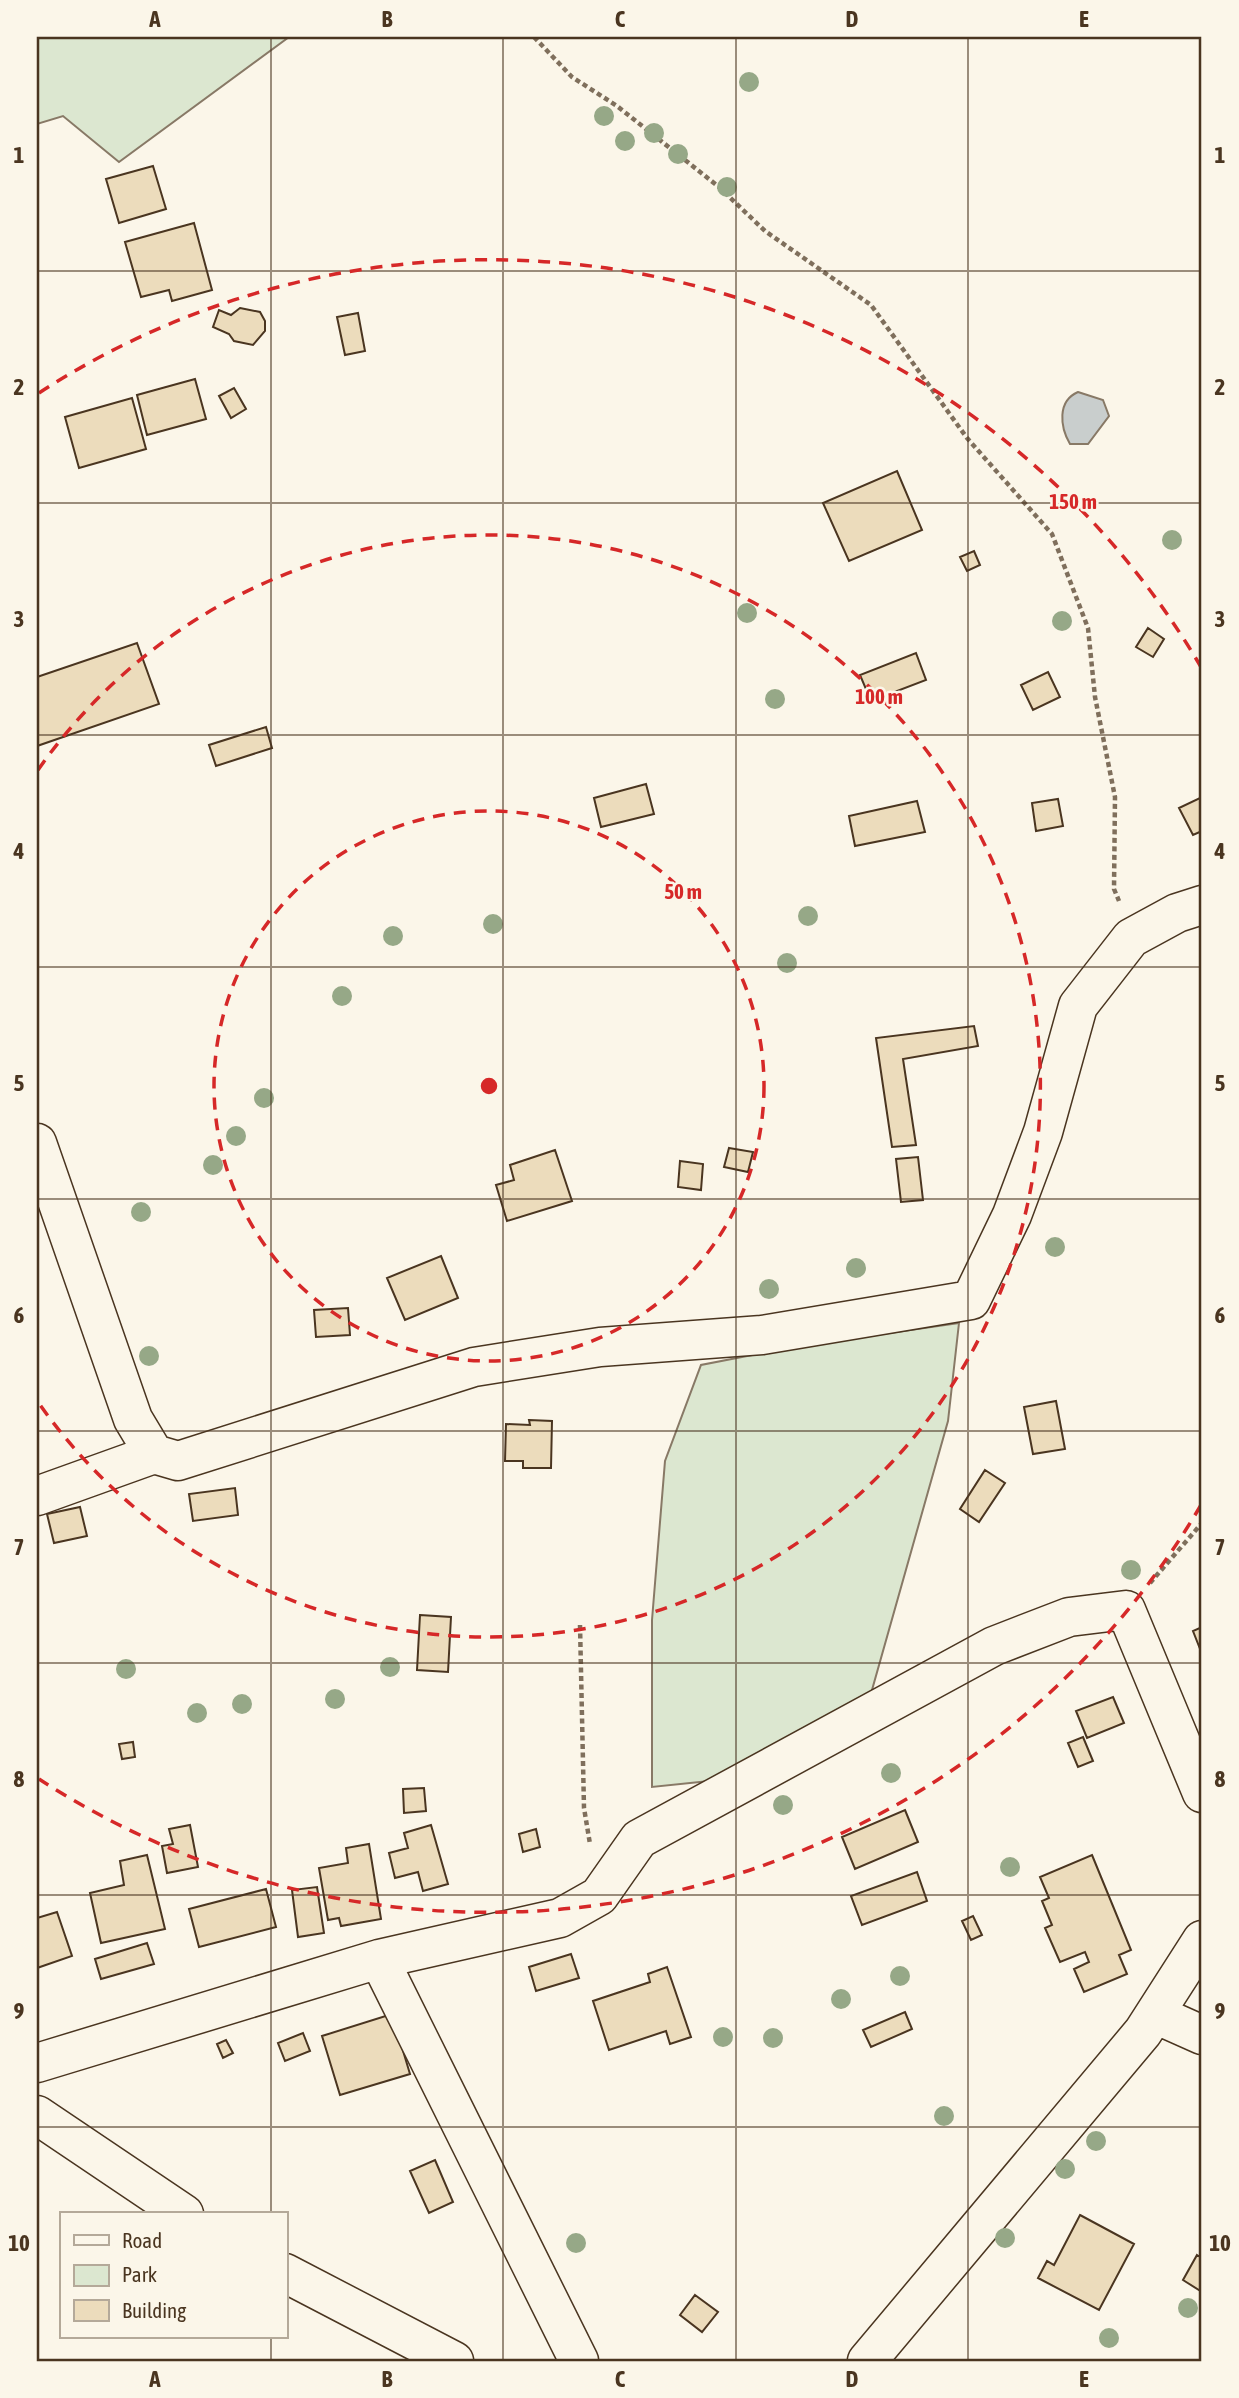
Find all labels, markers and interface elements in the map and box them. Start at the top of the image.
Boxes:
text: A [148,6,161,32]
text: B [382,6,393,32]
text: C [615,6,626,32]
text: D [846,6,859,32]
text: E [1079,6,1089,32]
text: 1 [14,142,25,168]
text: 1 [1215,142,1226,168]
text: 2 [14,374,24,400]
text: 2 [1215,374,1225,400]
text: 150 m [1049,489,1097,513]
text: 3 [14,606,24,632]
text: 3 [1215,606,1225,632]
text: 100 m [855,684,903,708]
text: 4 [13,838,25,864]
text: 4 [1214,838,1226,864]
text: 50 m [664,879,702,903]
text: 5 [14,1070,25,1096]
text: 5 [1215,1070,1226,1096]
centre of rings [477,1074,501,1098]
text: 6 [14,1302,25,1328]
text: 6 [1215,1302,1226,1328]
text: 7 [14,1534,24,1560]
text: 7 [1215,1534,1225,1560]
text: 8 [14,1766,25,1792]
text: 8 [1215,1766,1226,1792]
text: 9 [14,1998,25,2024]
text: 9 [1215,1998,1226,2024]
legend [60,2212,287,2338]
text: Road [122,2228,162,2252]
text: 10 [8,2230,30,2256]
text: 10 [1209,2230,1231,2256]
text: Park [122,2262,157,2286]
text: Building [122,2298,186,2322]
text: A [148,2366,161,2392]
text: B [382,2366,393,2392]
text: C [615,2366,626,2392]
text: D [846,2366,859,2392]
text: E [1079,2366,1089,2392]

